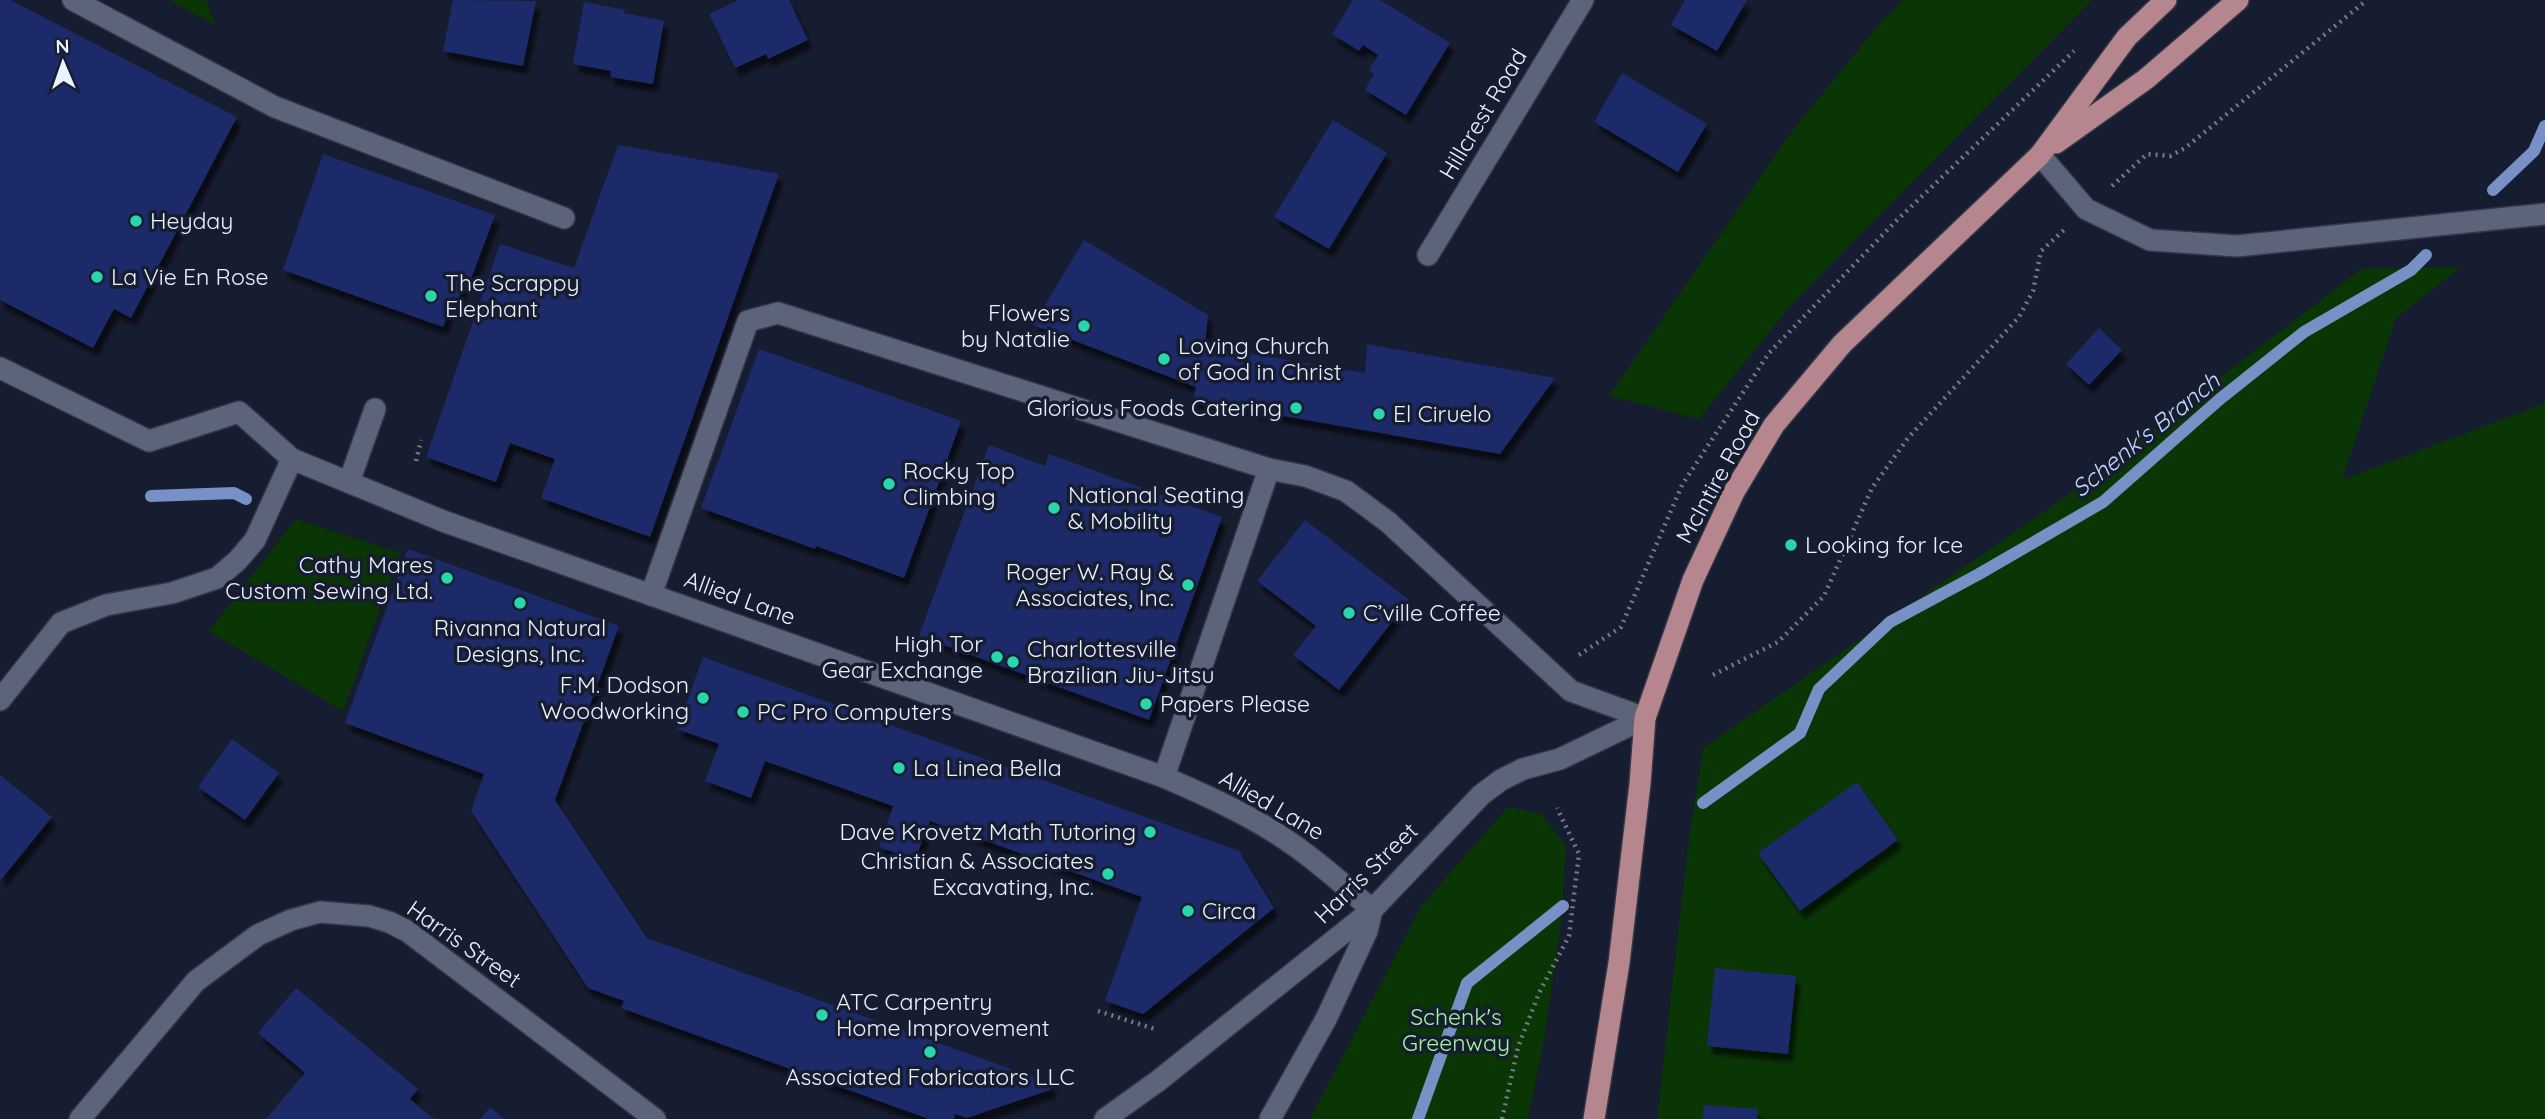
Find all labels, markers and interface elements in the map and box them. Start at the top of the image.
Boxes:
north arrow [28,28,98,98]
text: N [55,34,70,58]
street label: Hillcrest Road [1432,43,1533,184]
place label: Heyday [150,206,233,235]
marker: Heyday [128,213,144,229]
place label: La Vie En Rose [111,262,269,291]
place label: The Scrappy Elephant [445,268,580,323]
marker: La Vie En Rose [89,269,105,285]
marker: The Scrappy Elephant [423,288,439,304]
place label: Flowers by Natalie [961,298,1070,353]
marker: Flowers by Natalie [1076,318,1092,334]
place label: Loving Church of God in Christ [1178,331,1342,386]
marker: Loving Church of God in Christ [1156,351,1172,367]
water label: Schenk's Branch [2065,365,2226,503]
place label: Glorious Foods Catering [1027,393,1282,422]
place label: El Ciruelo [1393,399,1491,428]
marker: Glorious Foods Catering [1288,400,1304,416]
street label: McIntire Road [1669,405,1766,548]
marker: El Ciruelo [1371,406,1387,422]
place label: Rocky Top Climbing [903,456,1015,511]
marker: Rocky Top Climbing [881,476,897,492]
place label: National Seating & Mobility [1068,480,1244,535]
marker: National Seating & Mobility [1046,500,1062,516]
place label: Looking for Ice [1805,530,1963,559]
marker: Looking for Ice [1783,537,1799,553]
place label: Cathy Mares Custom Sewing Ltd. [225,550,433,605]
place label: Roger W. Ray & Associates, Inc. [1006,557,1174,612]
street label: Allied Lane [681,564,800,631]
marker: Cathy Mares Custom Sewing Ltd. [439,570,455,586]
marker: Roger W. Ray & Associates, Inc. [1180,577,1196,593]
marker: Rivanna Natural Designs, Inc. [512,595,528,611]
place label: C’ville Coffee [1363,598,1501,627]
marker: C’ville Coffee [1341,605,1357,621]
place label: Rivanna Natural Designs, Inc. [434,613,606,668]
place label: High Tor Gear Exchange [822,629,983,684]
place label: Charlottesville Brazilian Jiu-Jitsu [1027,634,1215,689]
marker: High Tor Gear Exchange [989,649,1005,665]
marker: Charlottesville Brazilian Jiu-Jitsu [1005,654,1021,670]
place label: F.M. Dodson Woodworking [540,670,689,725]
place label: Papers Please [1160,689,1310,718]
marker: F.M. Dodson Woodworking [695,690,711,706]
marker: Papers Please [1138,696,1154,712]
place label: PC Pro Computers [757,697,951,726]
marker: PC Pro Computers [735,704,751,720]
place label: La Linea Bella [913,753,1062,782]
marker: La Linea Bella [891,760,907,776]
street label: Allied Lane [1215,763,1330,846]
street label: Harris Street [1308,816,1424,929]
place label: Dave Krovetz Math Tutoring [840,817,1136,846]
marker: Dave Krovetz Math Tutoring [1142,824,1158,840]
place label: Christian & Associates Excavating, Inc. [861,846,1094,901]
marker: Christian & Associates Excavating, Inc. [1100,866,1116,882]
street label: Harris Street [401,894,527,994]
place label: Circa [1202,896,1256,925]
marker: Circa [1180,903,1196,919]
place label: ATC Carpentry Home Improvement [836,987,1050,1042]
park label: Schenk's Greenway [1402,1002,1510,1057]
marker: ATC Carpentry Home Improvement [814,1007,830,1023]
marker: Associated Fabricators LLC [922,1044,938,1060]
place label: Associated Fabricators LLC [786,1062,1074,1091]

